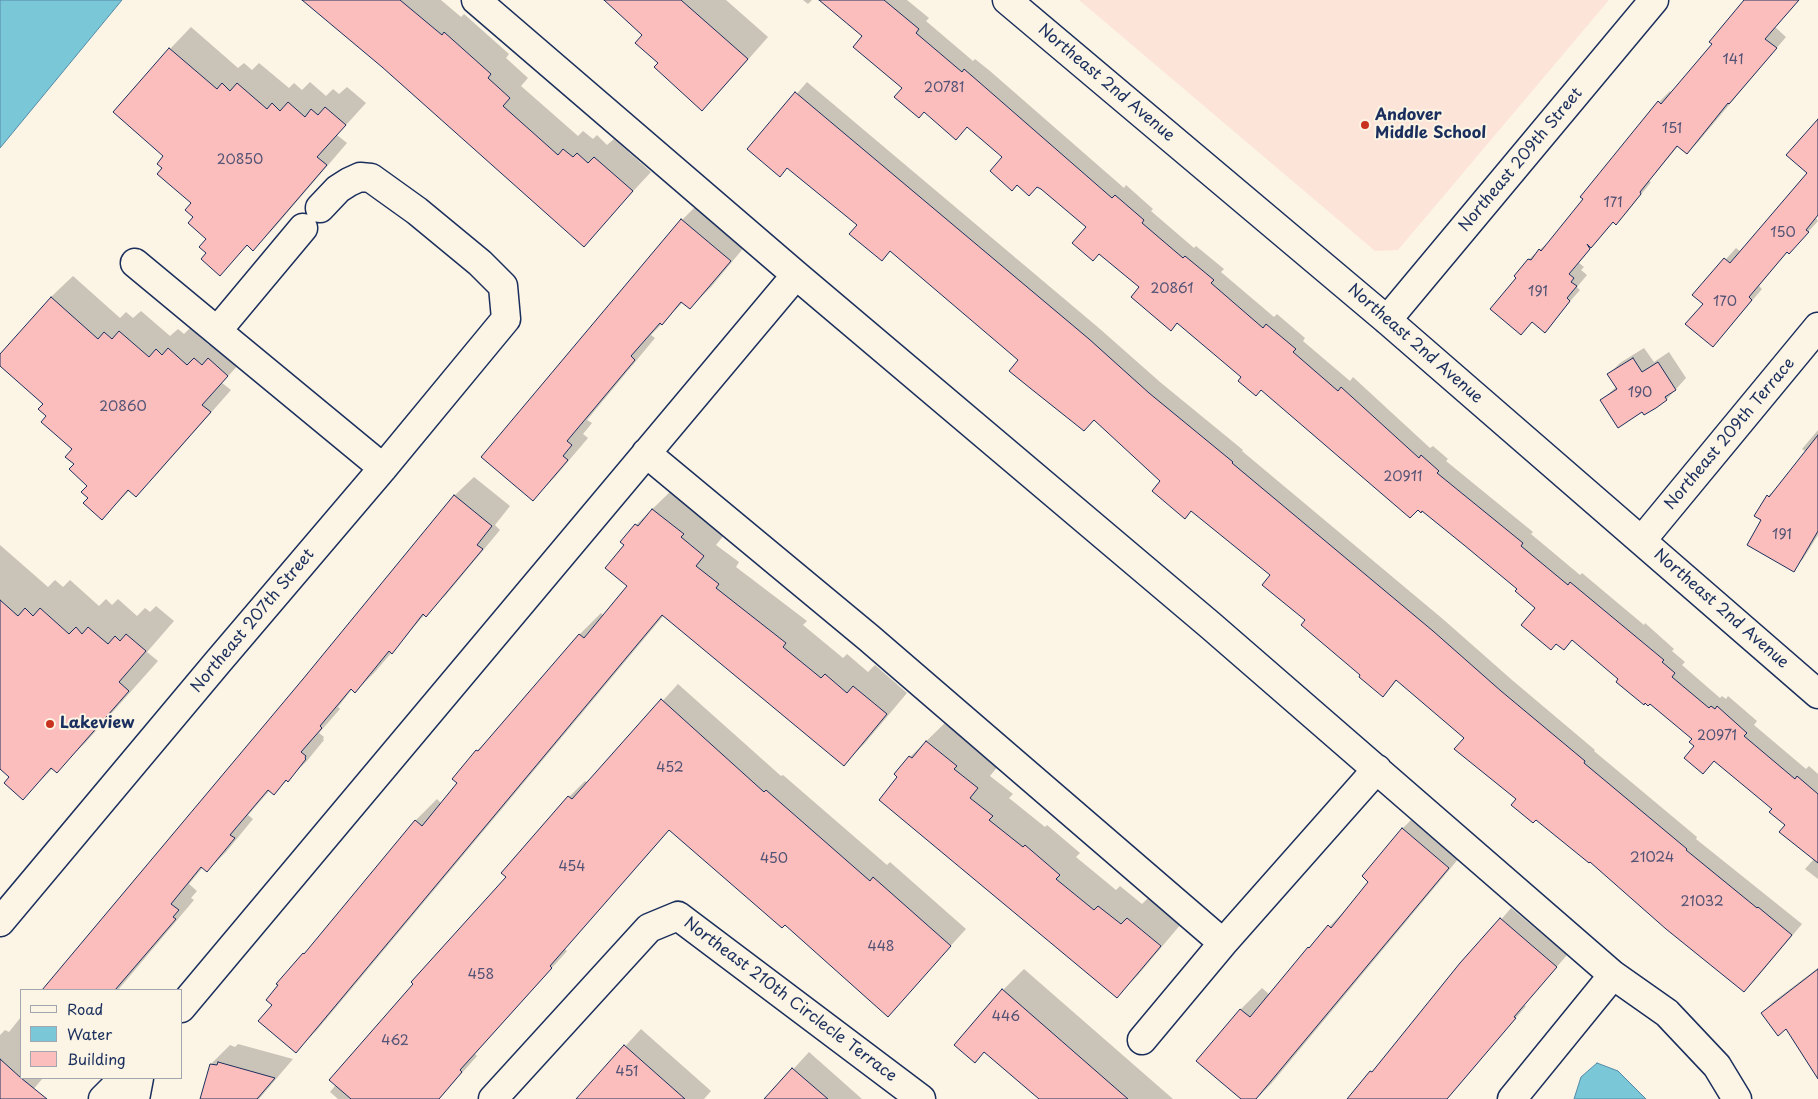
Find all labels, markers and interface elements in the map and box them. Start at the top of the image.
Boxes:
street label: Northeast 2nd Avenue [1034,20,1178,146]
house number: 141 [1723,52,1743,68]
house number: 20781 [924,80,964,96]
street label: Northeast 209th Street [1455,84,1587,236]
place label: Andover Middle School [1375,106,1486,144]
marker: Andover Middle School [1359,119,1371,131]
house number: 151 [1662,121,1682,137]
house number: 20850 [217,152,263,168]
house number: 171 [1603,195,1623,211]
house number: 150 [1770,225,1796,241]
street label: Northeast 2nd Avenue [1344,280,1486,408]
house number: 20861 [1150,281,1194,297]
house number: 191 [1528,284,1548,300]
house number: 170 [1713,294,1737,310]
street label: Northeast 209th Terrace [1661,354,1799,514]
house number: 190 [1628,385,1652,401]
house number: 20860 [99,399,147,415]
house number: 20911 [1384,469,1422,485]
house number: 191 [1772,527,1792,543]
street label: Northeast 207th Street [187,545,319,697]
street label: Northeast 2nd Avenue [1650,545,1792,673]
place label: Lakeview [60,714,134,734]
marker: Lakeview [44,718,56,730]
house number: 20971 [1697,728,1737,744]
house number: 452 [656,760,684,776]
house number: 21024 [1630,850,1674,866]
house number: 450 [760,851,788,867]
house number: 454 [558,859,586,875]
house number: 21032 [1680,894,1724,910]
street label: Northeast 210th Circlecle Terrace [680,914,900,1086]
house number: 448 [867,939,895,955]
house number: 458 [468,967,494,983]
legend [20,989,182,1079]
text: Road [67,997,103,1020]
house number: 446 [992,1009,1020,1025]
text: Water [67,1022,112,1045]
house number: 462 [381,1033,409,1049]
text: Building [67,1047,126,1070]
house number: 451 [616,1064,638,1080]

